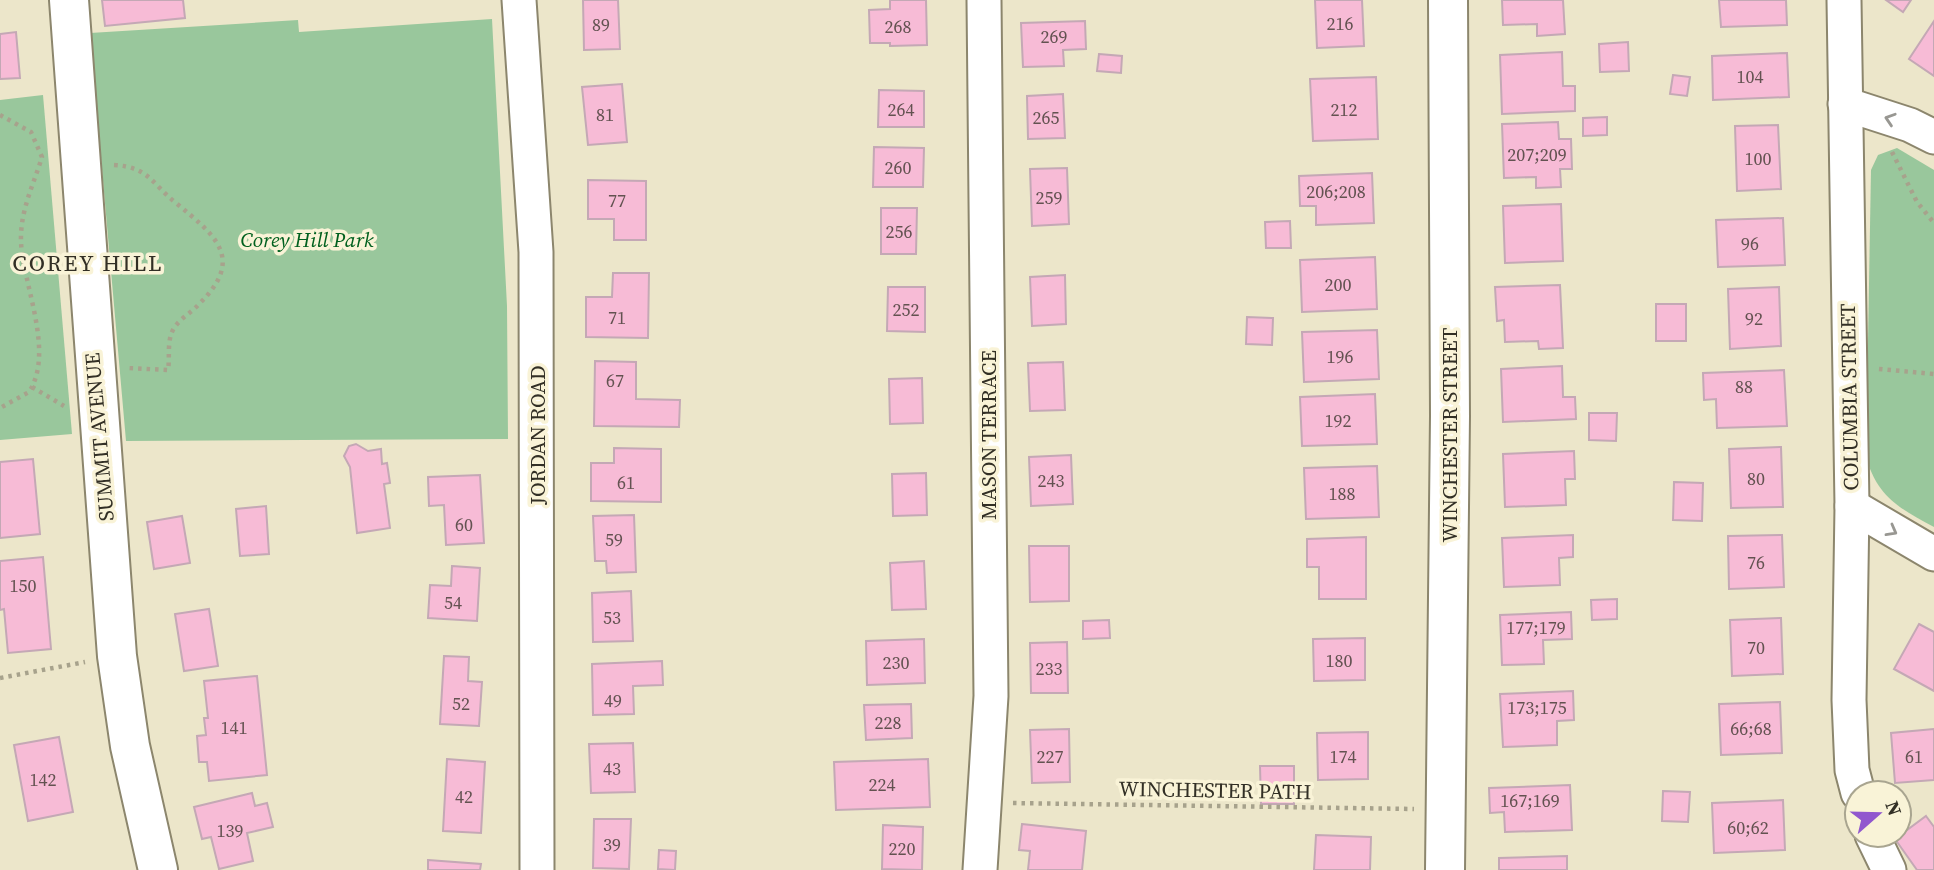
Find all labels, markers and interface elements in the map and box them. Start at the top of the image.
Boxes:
house number: 216 [1327,11,1354,36]
house number: 89 [592,12,610,37]
house number: 268 [885,14,912,39]
house number: 269 [1041,24,1068,49]
house number: 104 [1737,64,1764,89]
house number: 264 [888,97,915,122]
house number: 212 [1331,97,1358,122]
house number: 81 [596,102,614,127]
house number: 265 [1033,105,1060,130]
one-way arrow [1885,112,1897,127]
house number: 207;209 [1507,142,1567,167]
house number: 100 [1745,146,1772,171]
house number: 260 [885,155,912,180]
house number: 206;208 [1306,179,1366,204]
house number: 259 [1036,185,1063,210]
house number: 77 [608,188,626,213]
house number: 256 [886,219,913,244]
park label: Corey Hill Park [240,225,374,254]
house number: 96 [1741,231,1759,256]
district label: COREY HILL [12,247,164,279]
house number: 200 [1325,272,1352,297]
house number: 252 [893,297,920,322]
street label: COLUMBIA STREET [1833,303,1865,491]
house number: 71 [608,305,626,330]
house number: 92 [1745,306,1763,331]
street label: WINCHESTER STREET [1435,327,1464,542]
house number: 196 [1327,344,1354,369]
street label: MASON TERRACE [974,350,1003,520]
street label: SUMMIT AVENUE [77,352,121,522]
street label: JORDAN ROAD [523,365,552,506]
house number: 67 [606,368,624,393]
house number: 88 [1735,374,1753,399]
house number: 192 [1325,408,1352,433]
house number: 80 [1747,466,1765,491]
house number: 243 [1038,468,1065,493]
house number: 61 [617,470,635,495]
house number: 188 [1329,481,1356,506]
house number: 60 [455,512,473,537]
one-way arrow [1885,523,1898,536]
house number: 59 [605,527,623,552]
house number: 76 [1747,550,1765,575]
house number: 150 [10,573,37,598]
house number: 54 [444,590,462,615]
house number: 53 [603,605,621,630]
house number: 177;179 [1506,615,1566,640]
house number: 70 [1747,635,1765,660]
house number: 180 [1326,648,1353,673]
house number: 230 [883,650,910,675]
house number: 233 [1036,656,1063,681]
house number: 49 [604,688,622,713]
house number: 52 [452,691,470,716]
house number: 173;175 [1507,695,1567,720]
house number: 228 [875,710,902,735]
house number: 141 [221,715,248,740]
house number: 66;68 [1730,716,1772,741]
house number: 227 [1037,744,1064,769]
house number: 174 [1330,744,1357,769]
house number: 61 [1905,744,1923,769]
house number: 43 [603,756,621,781]
house number: 142 [30,767,57,792]
house number: 224 [869,772,896,797]
street label: WINCHESTER PATH [1118,774,1312,806]
north arrow [1843,779,1913,849]
house number: 42 [455,784,473,809]
house number: 167;169 [1500,788,1560,813]
text: N [1879,797,1909,819]
house number: 60;62 [1727,815,1769,840]
house number: 139 [217,818,244,843]
house number: 39 [603,832,621,857]
house number: 220 [889,836,916,861]

